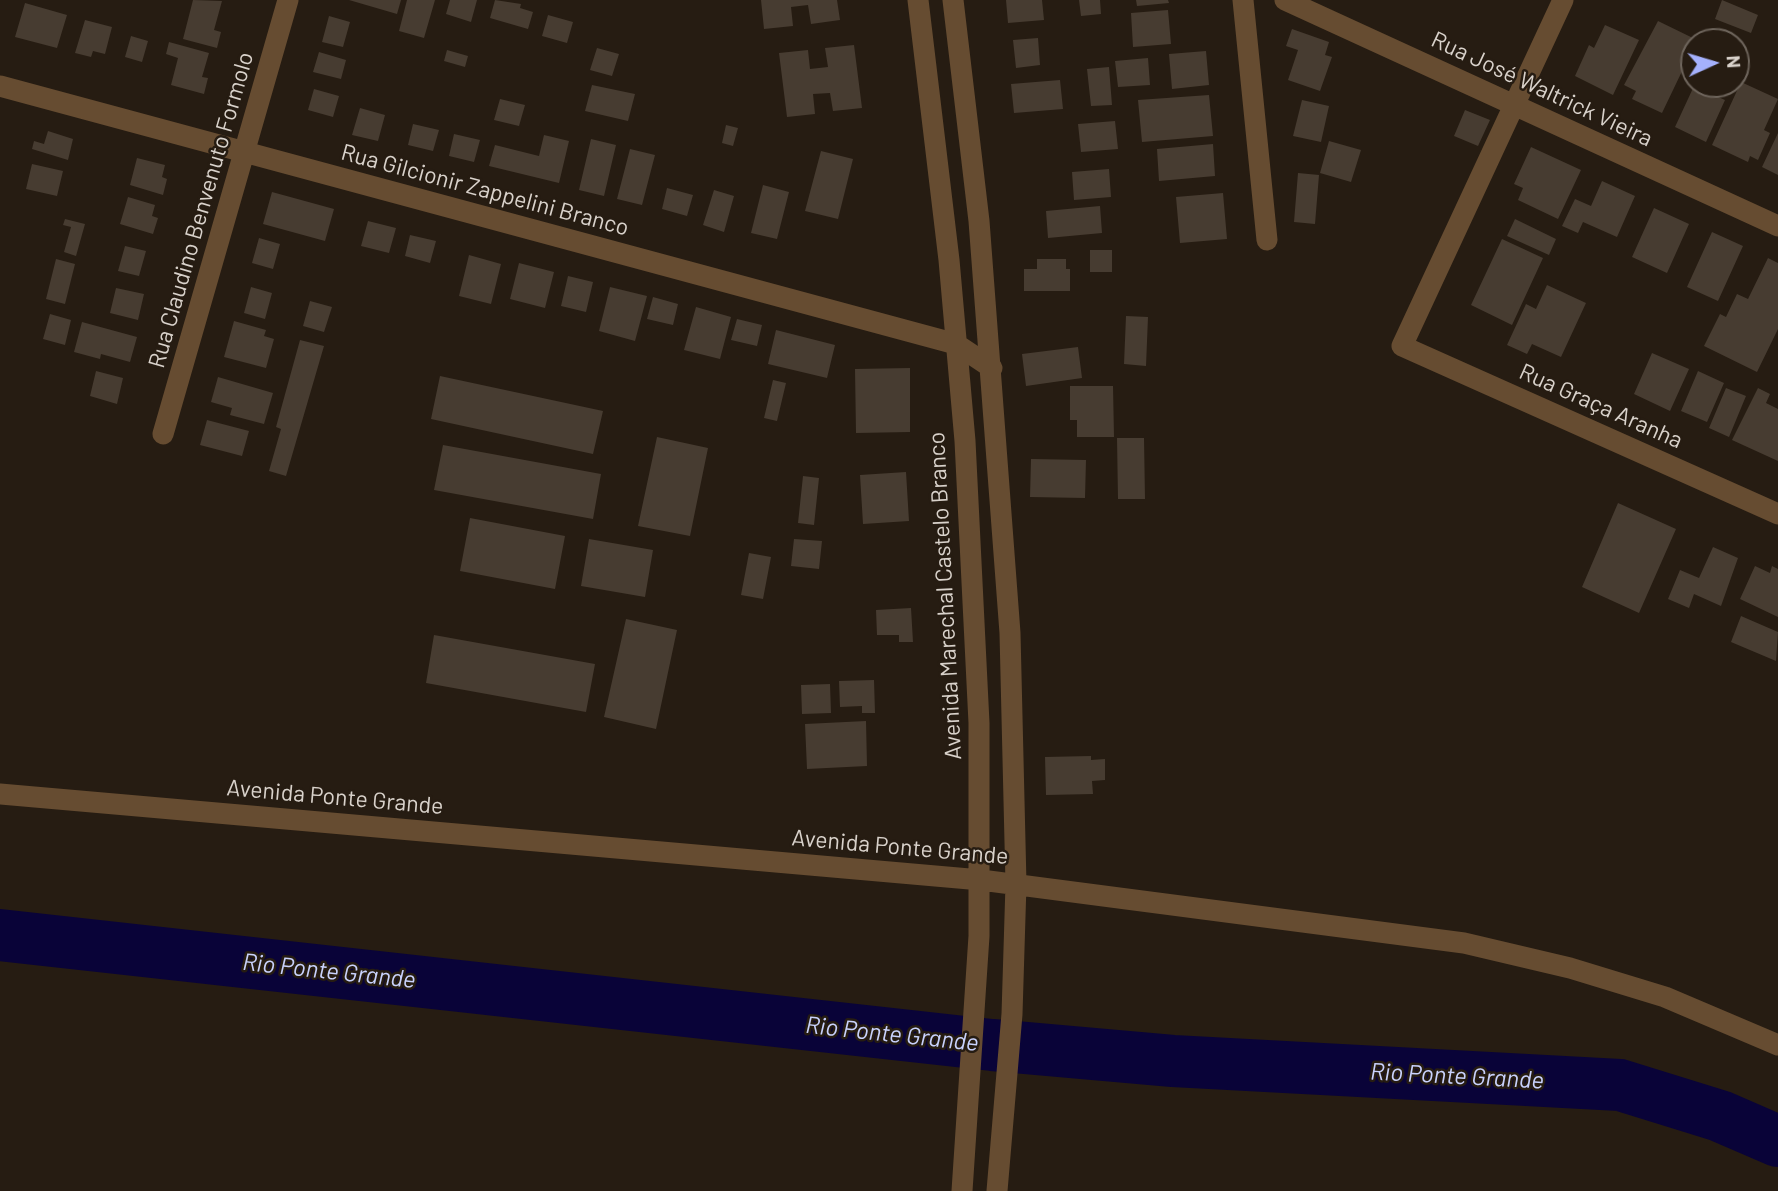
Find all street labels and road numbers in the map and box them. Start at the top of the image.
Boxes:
street label: Rua José Waltrick Vieira [1427,26,1657,152]
street label: Rua Claudino Benvenuto Formolo [143,49,259,371]
street label: Rua Gilcionir Zappelini Branco [338,138,632,242]
street label: Rua Graça Aranha [1515,358,1687,454]
street label: Avenida Marechal Castelo Branco [923,431,967,761]
street label: Avenida Ponte Grande [225,774,445,820]
street label: Avenida Ponte Grande [790,824,1010,870]

